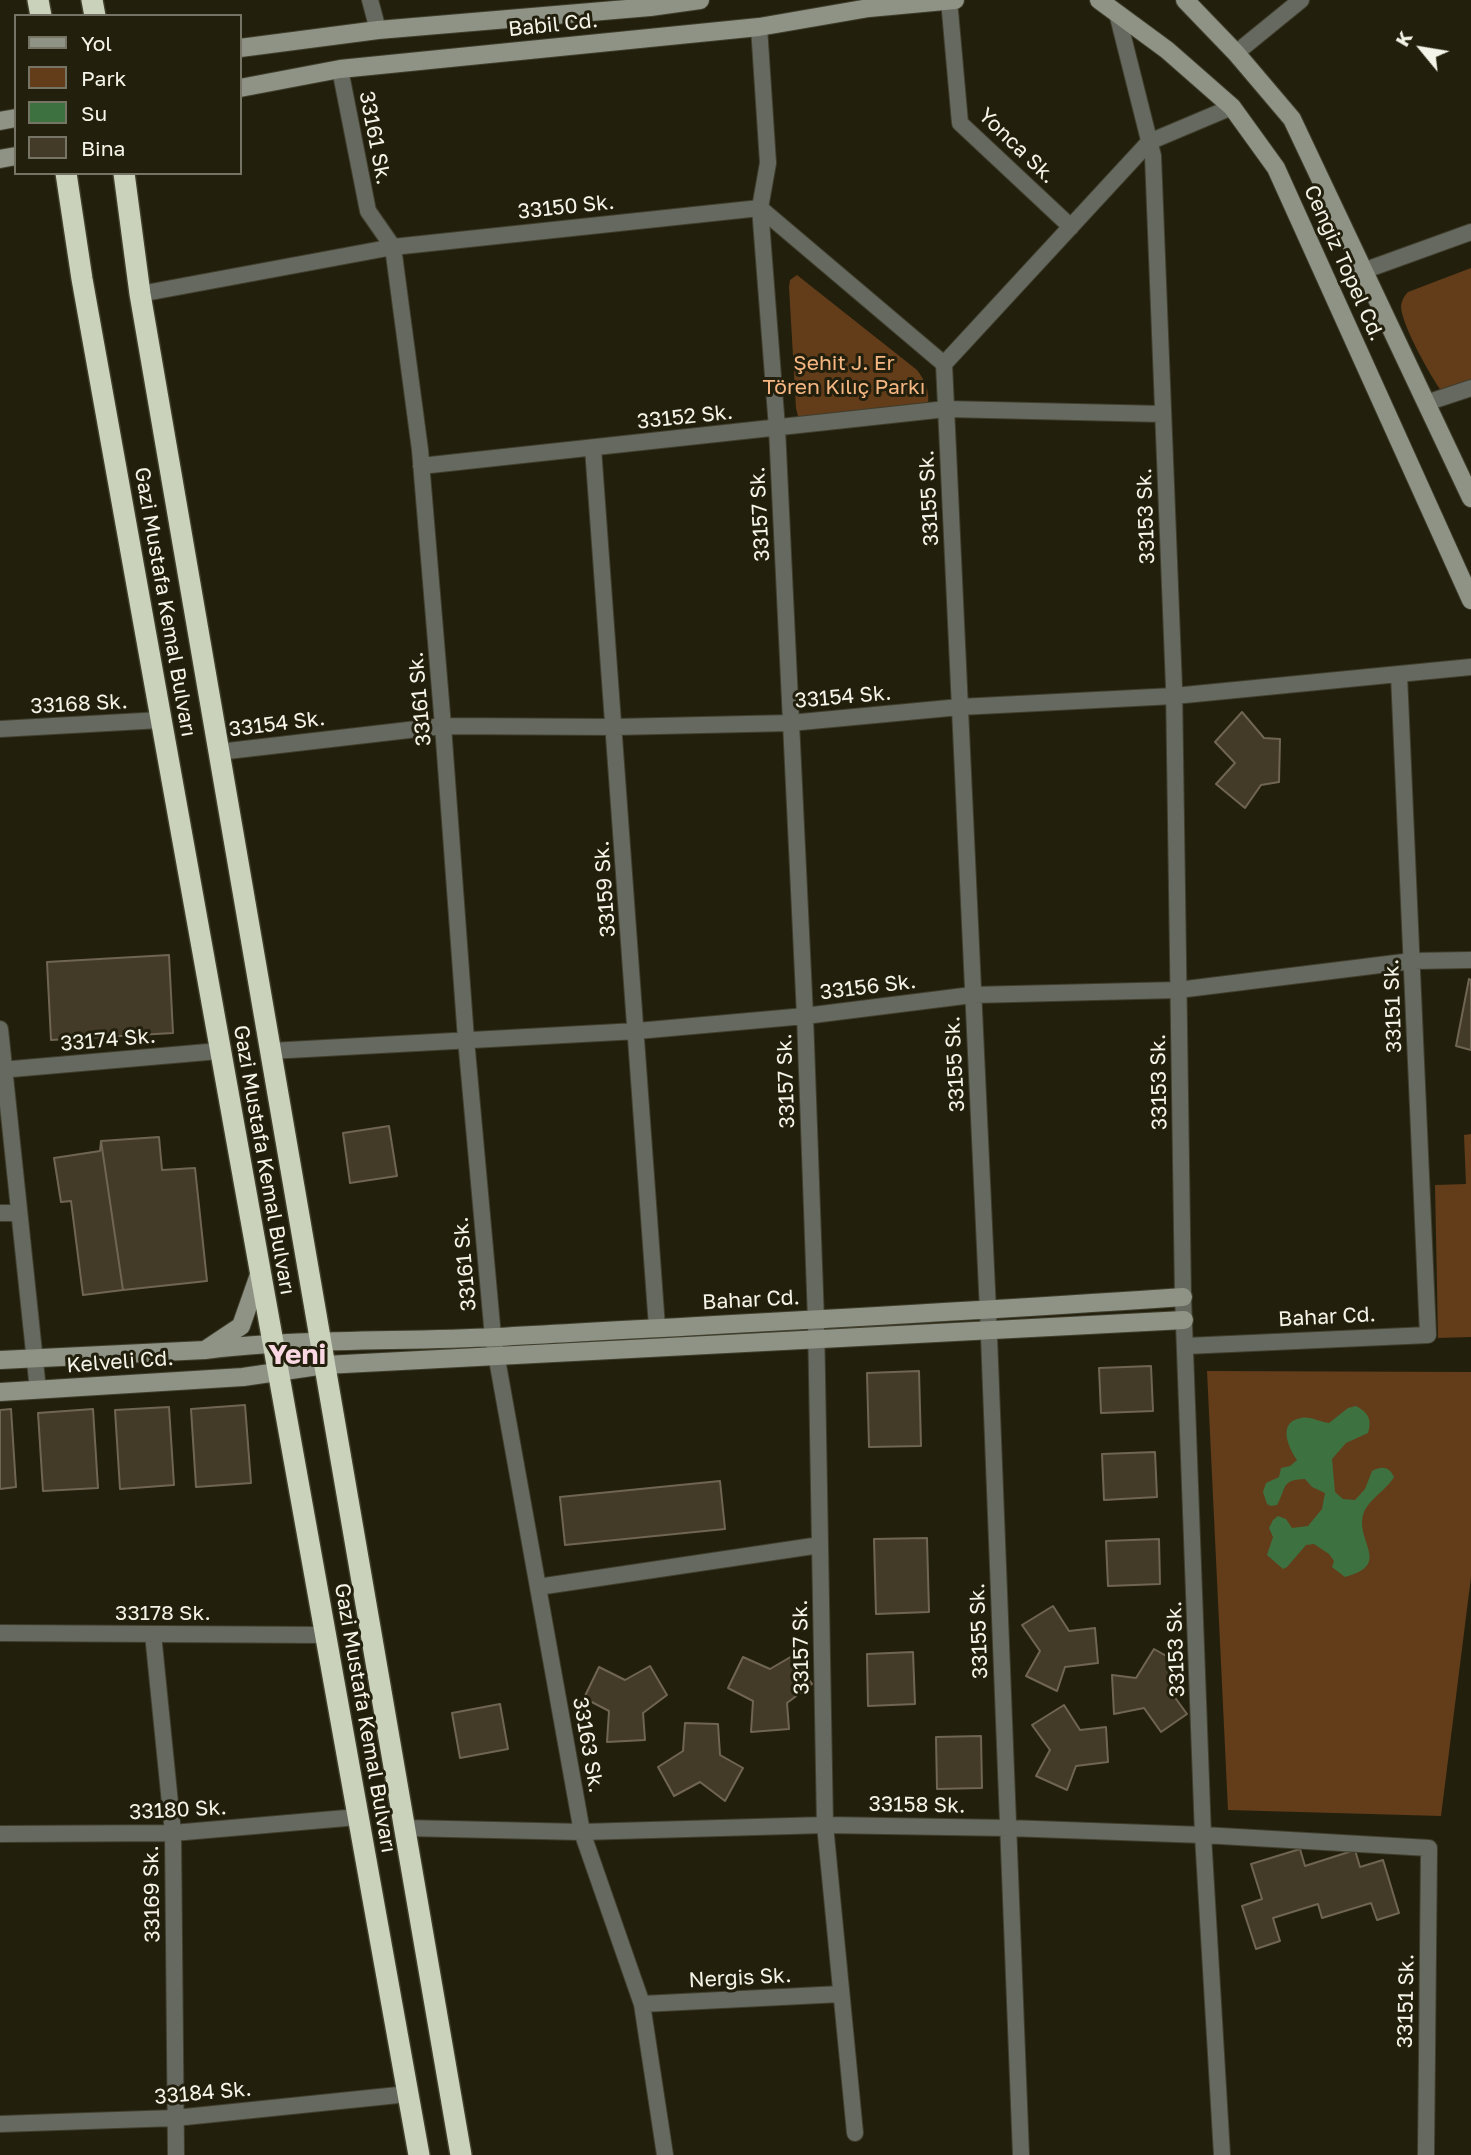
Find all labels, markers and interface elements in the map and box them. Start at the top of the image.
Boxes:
street label: Babil Cd. [507,8,599,42]
legend [14,14,242,175]
north arrow [1387,14,1457,84]
text: K [1390,27,1417,50]
text: Yol [81,30,112,56]
text: Park [81,65,126,91]
street label: 33161 Sk. [354,89,396,187]
text: Su [81,100,107,126]
street label: Yonca Sk. [973,103,1061,189]
text: Bina [81,135,125,161]
street label: Cengiz Topel Cd. [1298,181,1390,345]
street label: 33150 Sk. [516,189,616,225]
park label: Şehit J. Er Tören Kılıç Parkı [763,350,925,400]
street label: 33152 Sk. [636,399,734,435]
street label: 33155 Sk. [914,449,944,547]
street label: Gazi Mustafa Kemal Bulvarı [129,465,201,739]
street label: 33157 Sk. [745,466,775,562]
street label: 33153 Sk. [1132,467,1160,565]
street label: 33161 Sk. [403,651,437,747]
street label: 33154 Sk. [794,680,892,714]
street label: 33168 Sk. [30,689,128,719]
street label: 33154 Sk. [227,706,327,742]
street label: 33159 Sk. [589,840,621,938]
street label: 33151 Sk. [1379,958,1407,1054]
street label: 33156 Sk. [818,969,918,1005]
street label: 33155 Sk. [940,1015,970,1113]
street label: 33174 Sk. [59,1023,157,1057]
street label: Gazi Mustafa Kemal Bulvarı [228,1023,300,1297]
street label: 33157 Sk. [772,1033,800,1129]
street label: 33153 Sk. [1146,1034,1172,1130]
street label: 33161 Sk. [448,1216,482,1312]
street label: Bahar Cd. [702,1285,800,1315]
street label: Bahar Cd. [1278,1302,1376,1332]
district label: Yeni [268,1338,326,1372]
street label: Kelveli Cd. [66,1346,174,1378]
street label: Gazi Mustafa Kemal Bulvarı [329,1581,401,1855]
street label: 33155 Sk. [965,1582,993,1680]
street label: 33157 Sk. [788,1599,814,1695]
street label: 33178 Sk. [115,1600,211,1626]
street label: 33153 Sk. [1162,1600,1190,1698]
street label: 33163 Sk. [567,1695,609,1795]
street label: 33158 Sk. [868,1792,966,1818]
street label: 33180 Sk. [129,1795,227,1825]
street label: 33169 Sk. [139,1845,165,1943]
street label: 33151 Sk. [1393,1954,1419,2048]
street label: Nergis Sk. [688,1963,792,1993]
street label: 33184 Sk. [153,2076,253,2110]

